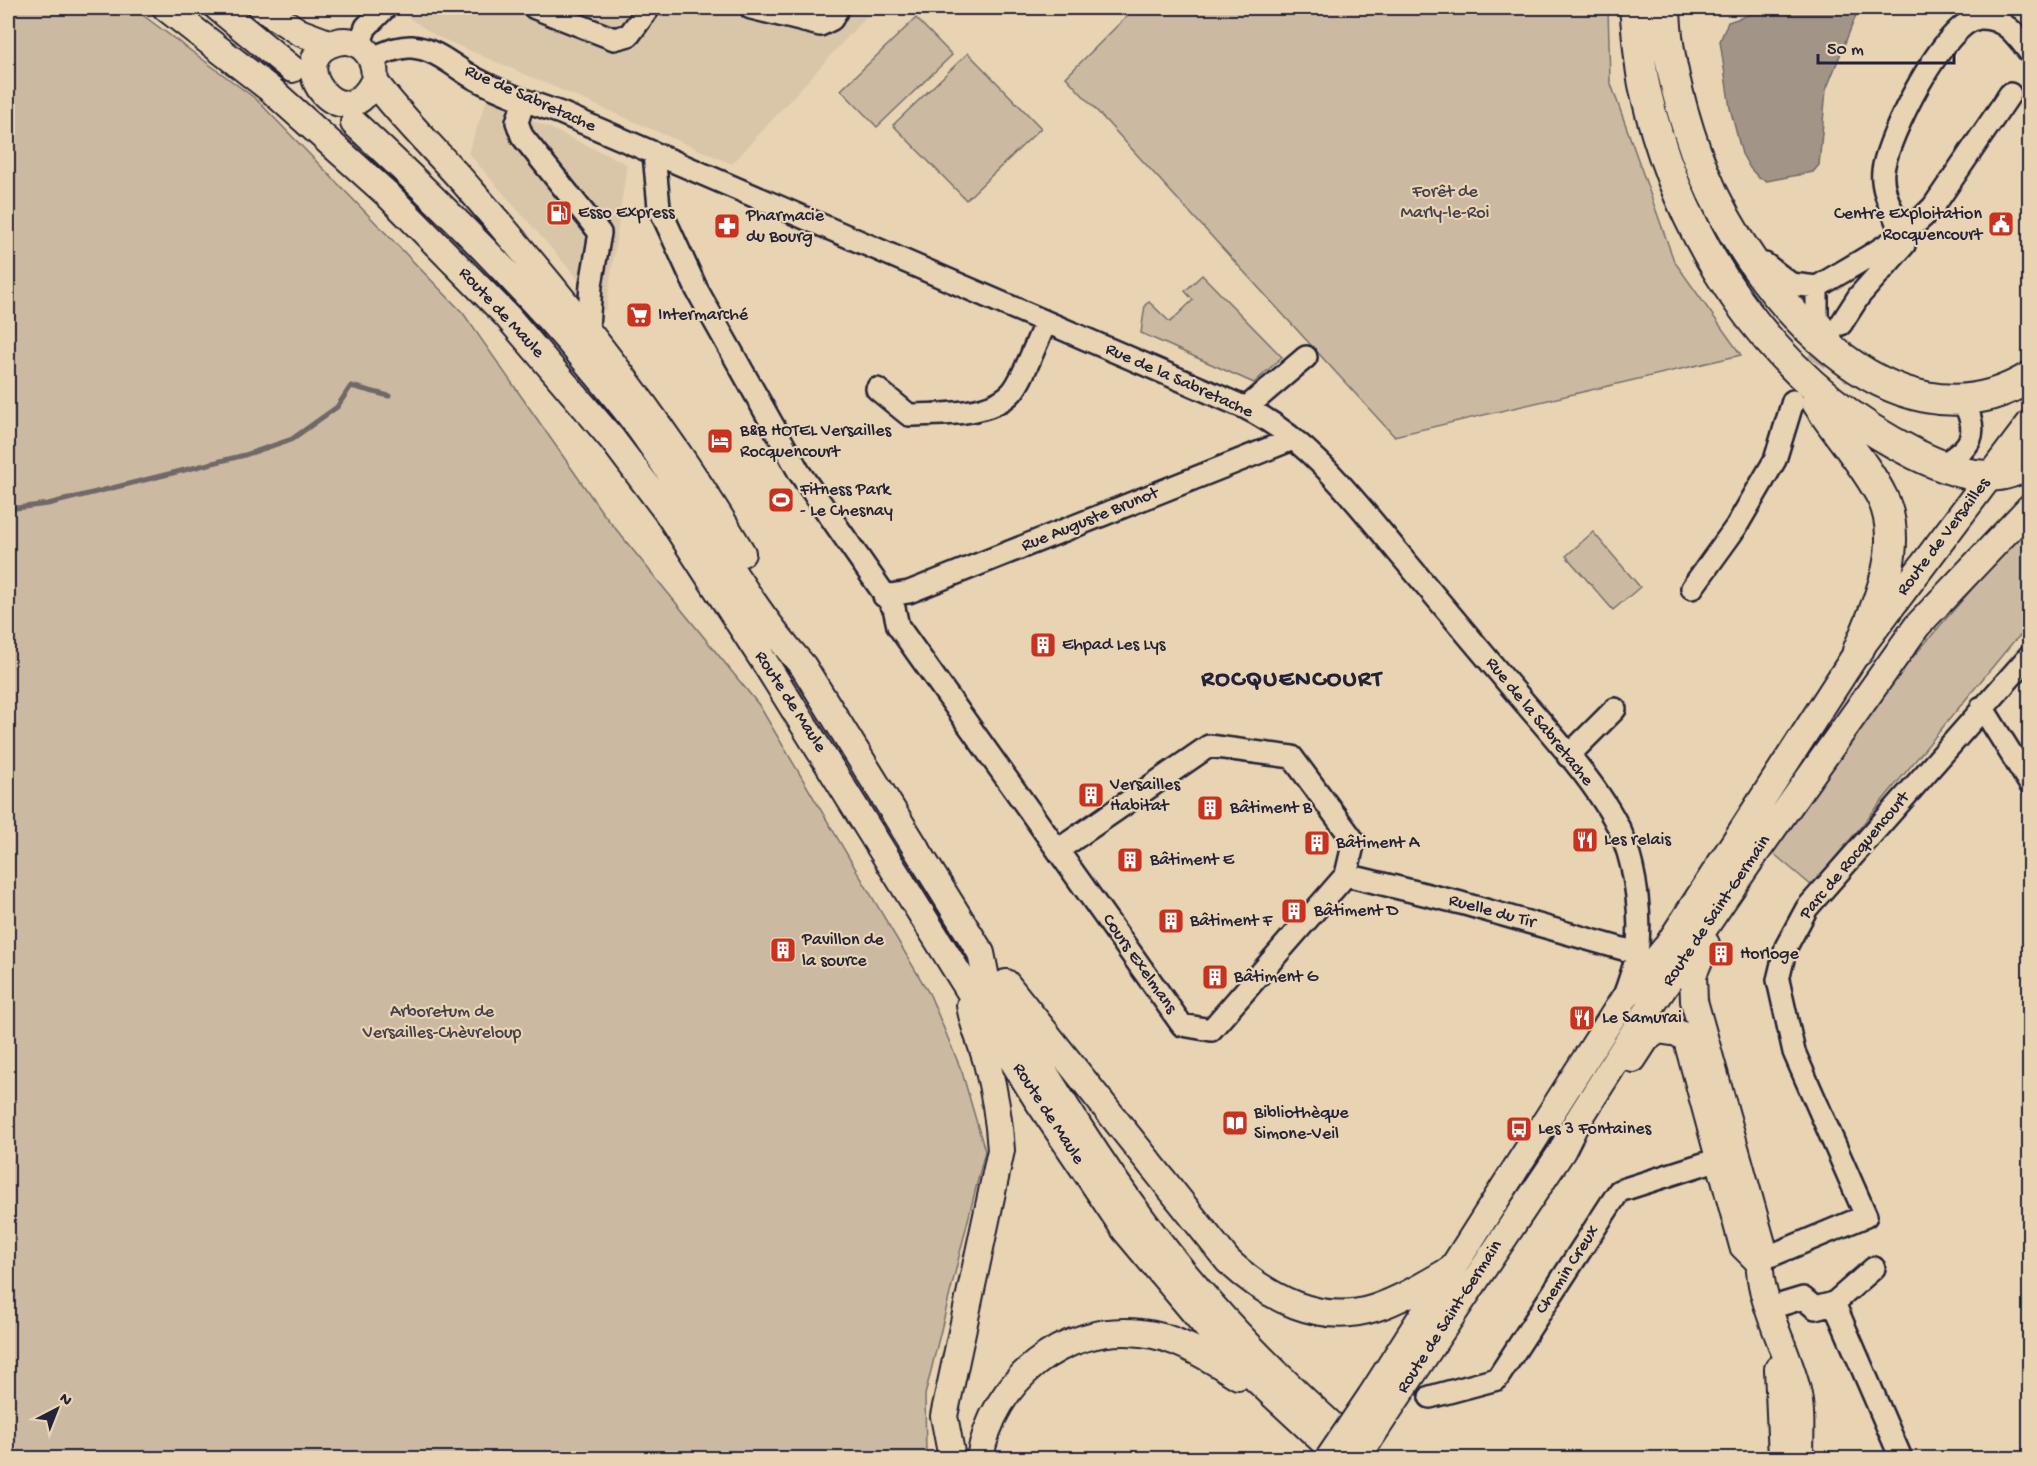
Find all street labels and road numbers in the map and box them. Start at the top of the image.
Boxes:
street label: Rue de Sabretache [461,61,600,138]
street label: Route de Maule [454,263,549,363]
street label: Rue de la Sabretache [1102,339,1257,423]
street label: Route de Versailles [1893,473,1996,600]
street label: Rue Auguste Brunot [1018,482,1163,557]
street label: Route de Maule [749,647,831,757]
street label: Rue de la Sabretache [1481,653,1598,791]
street label: Parc de Rocquencourt [1795,787,1916,925]
street label: Route de Saint-Germain [1658,831,1776,991]
street label: Ruelle du Tir [1446,890,1539,934]
street label: Cours Exelmans [1097,910,1182,1019]
street label: Route de Maule [1007,1059,1089,1169]
street label: Chemin Creux [1532,1221,1605,1318]
street label: Route de Saint-Germain [1393,1236,1508,1397]

